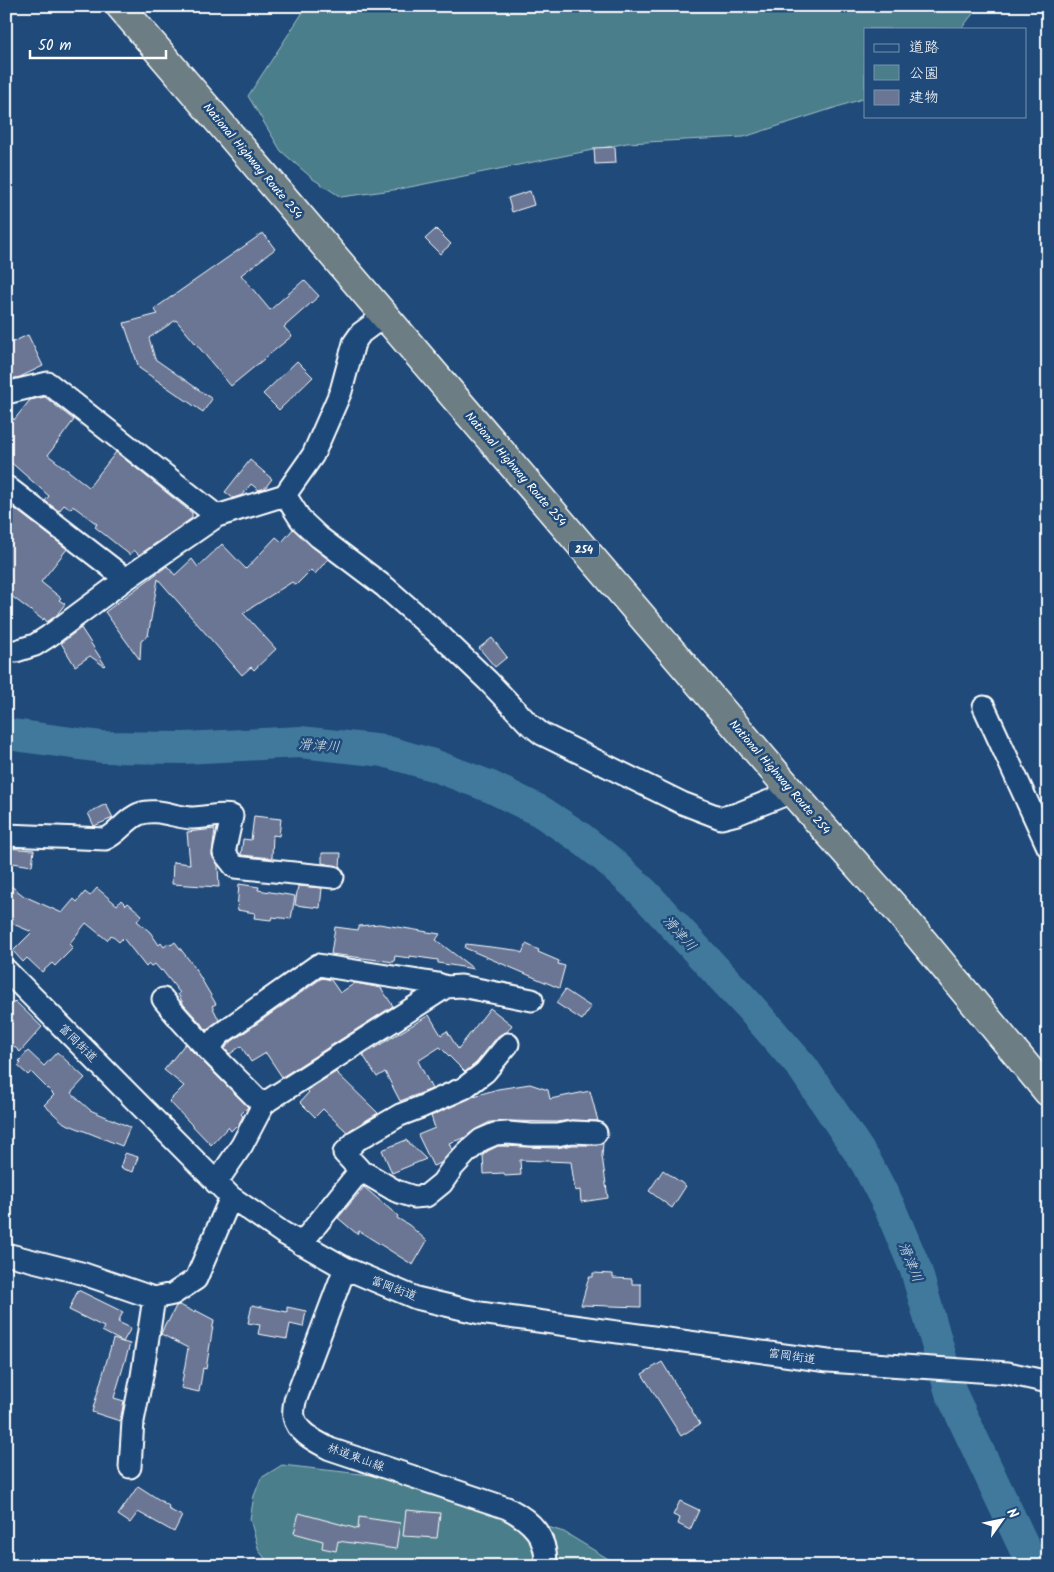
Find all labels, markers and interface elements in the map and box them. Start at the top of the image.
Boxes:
scale bar [30,28,166,60]
legend [864,28,1026,118]
text: 50 m [38,34,72,58]
text: 道路 [909,36,939,60]
text: 公園 [909,62,939,86]
text: 建物 [909,86,939,110]
street label: National Highway Route 254 [198,99,307,224]
street label: National Highway Route 254 [460,408,571,531]
road number: 254 [569,540,599,558]
street label: National Highway Route 254 [724,716,835,839]
water label: 滑津川 [297,734,341,758]
water label: 滑津川 [657,911,701,957]
street label: 富岡街道 [54,1020,101,1067]
water label: 滑津川 [892,1239,928,1286]
street label: 富岡街道 [368,1271,420,1306]
street label: 富岡街道 [767,1344,817,1369]
street label: 林道東山線 [324,1438,387,1477]
north arrow [976,1494,1026,1544]
text: N [1000,1504,1024,1523]

